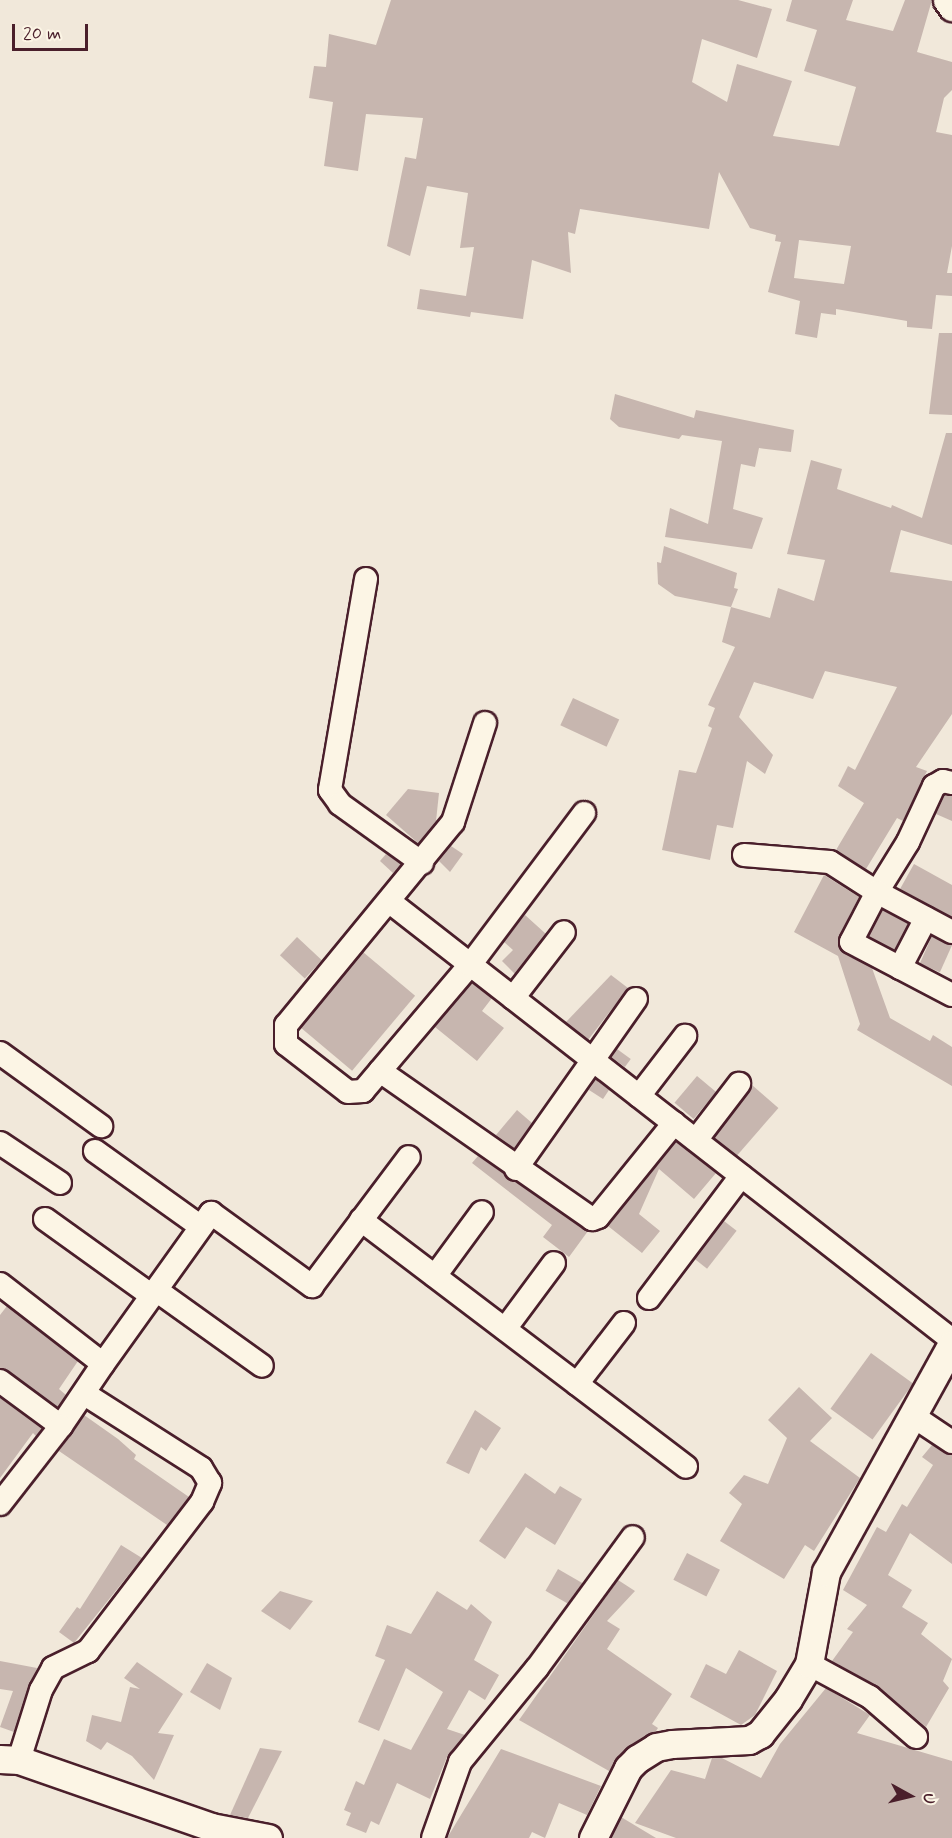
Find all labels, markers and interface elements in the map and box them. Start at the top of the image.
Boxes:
scale bar [15,12,92,50]
text: 20 m [23,22,61,46]
north arrow [880,1766,940,1826]
text: U [917,1792,939,1805]

